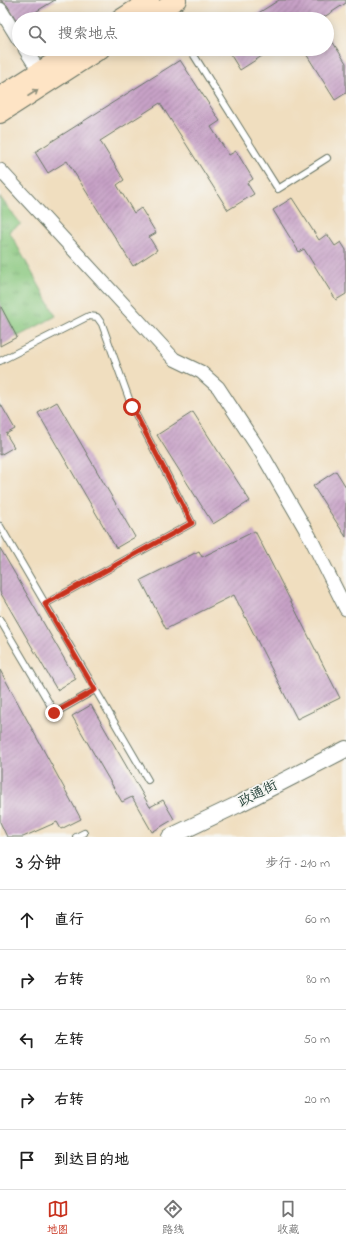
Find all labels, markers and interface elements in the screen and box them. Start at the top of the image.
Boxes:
search box [12,12,334,56]
icon: search [26,23,48,45]
text: 搜索地点 [58,23,118,45]
one-way arrow [27,89,38,97]
route start [123,398,141,416]
route end [45,704,63,722]
street label: 政通街 [235,775,281,813]
text: 3 分钟 [16,851,61,876]
text: 步行 · 210 m [265,854,330,873]
icon: ahead [16,909,38,931]
text: 直行 [54,909,84,931]
text: 60 m [305,910,330,929]
icon: right [16,969,38,991]
text: 右转 [54,969,84,991]
text: 80 m [306,970,330,989]
icon: left [16,1029,38,1051]
text: 左转 [54,1029,84,1051]
text: 50 m [304,1030,330,1049]
icon: right [16,1089,38,1111]
text: 右转 [54,1089,84,1111]
text: 20 m [305,1090,330,1109]
icon: arrive [16,1149,38,1171]
text: 到达目的地 [54,1149,129,1171]
tab: 地图 [47,1198,69,1238]
tab: 路线 [162,1198,184,1238]
tab: 收藏 [277,1198,299,1238]

